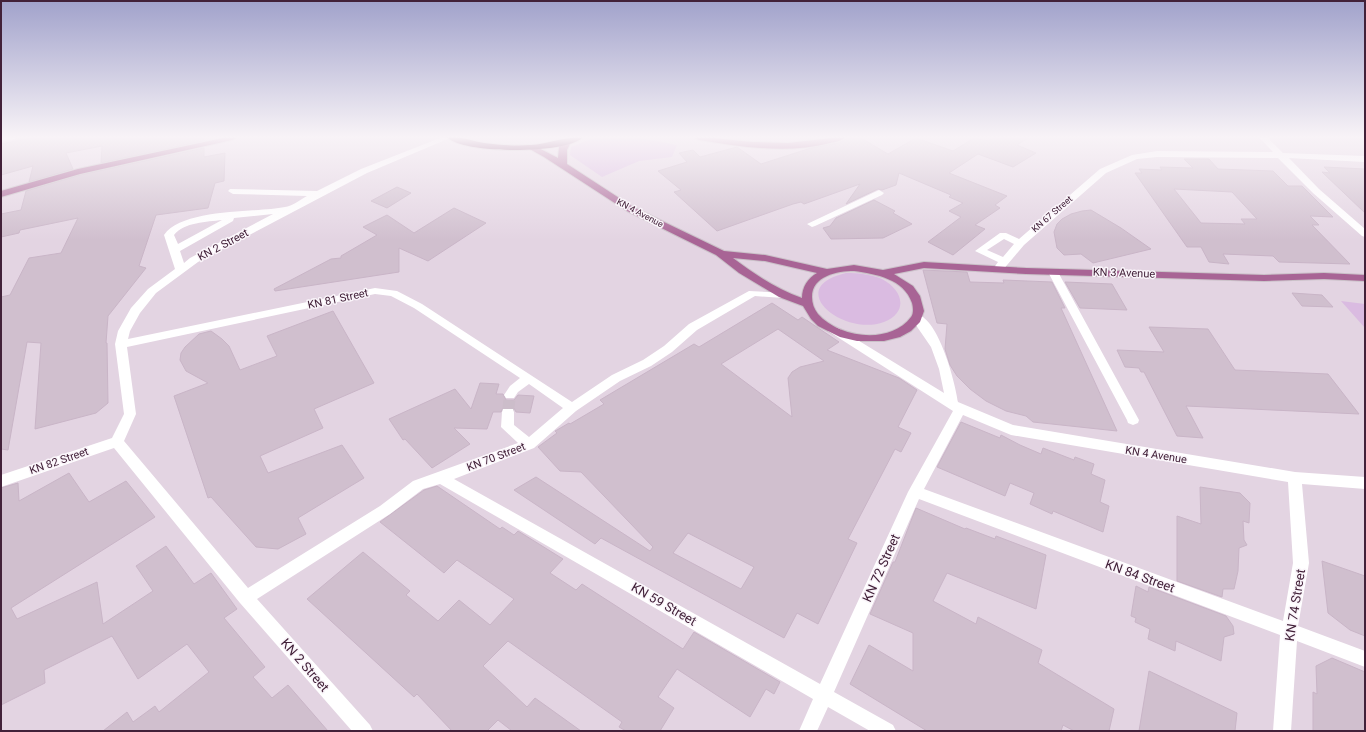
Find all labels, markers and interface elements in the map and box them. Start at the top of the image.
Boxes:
street label: KN 67 Street [1030,194,1074,234]
street label: KN 4 Avenue [615,197,665,229]
street label: KN 2 Street [195,226,251,264]
street label: KN 3 Avenue [1093,265,1156,281]
street label: KN 81 Street [307,286,370,312]
street label: KN 70 Street [465,440,527,474]
street label: KN 4 Avenue [1124,444,1188,466]
street label: KN 82 Street [28,445,91,477]
street label: KN 72 Street [859,532,903,604]
street label: KN 84 Street [1103,557,1177,595]
street label: KN 74 Street [1282,568,1308,642]
street label: KN 59 Street [629,579,699,629]
street label: KN 2 Street [278,635,332,695]

